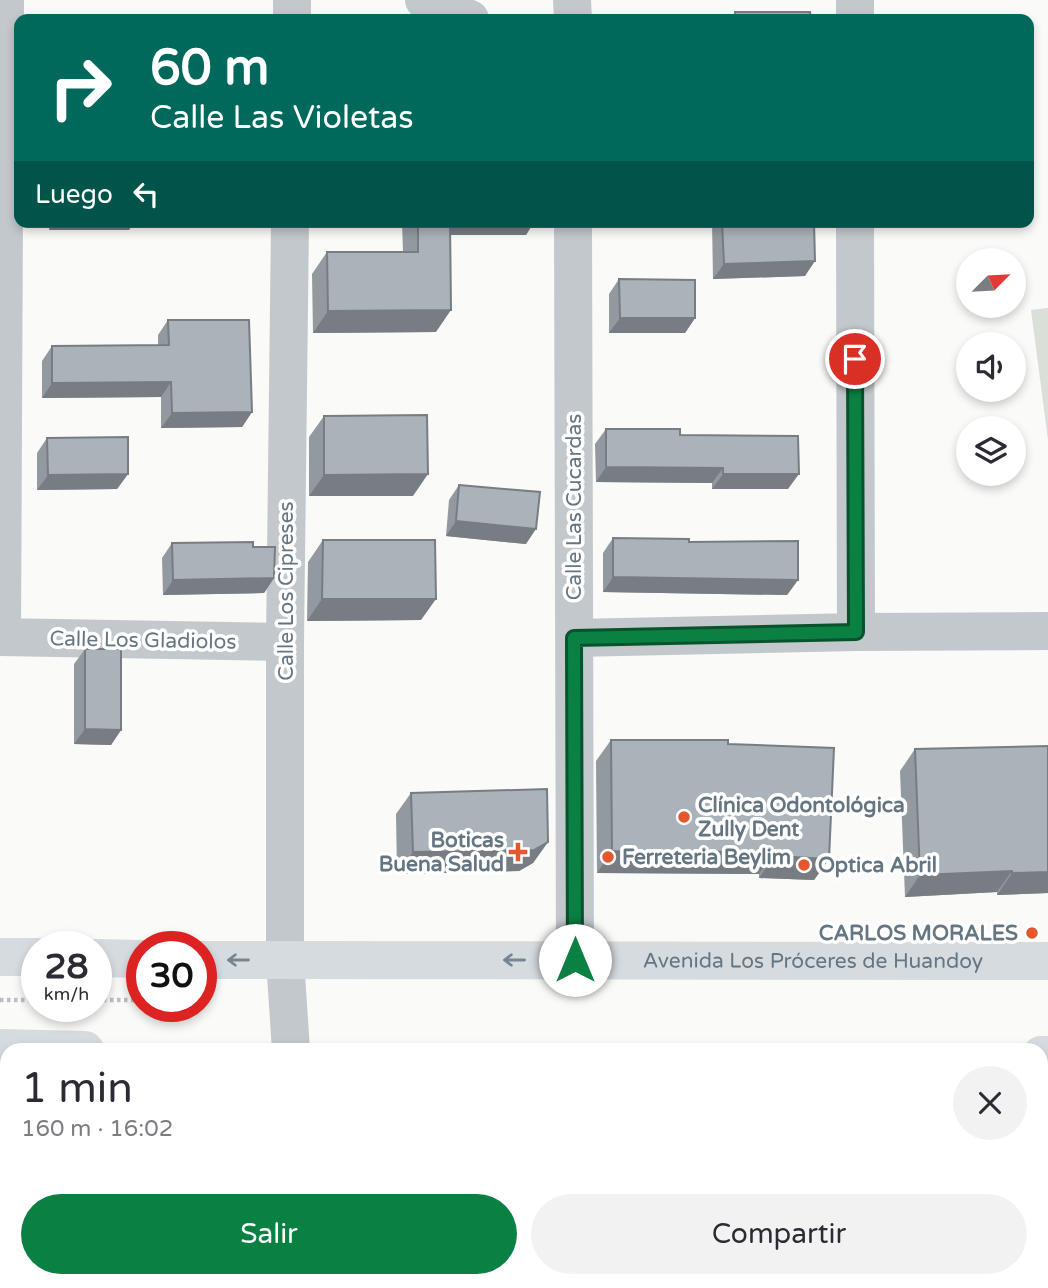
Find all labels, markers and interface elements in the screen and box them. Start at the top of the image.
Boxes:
text: 60 m [150,39,269,98]
icon: right [35,42,126,133]
text: Calle Las Violetas [150,99,414,137]
icon: left [127,175,165,213]
text: Luego [35,179,113,210]
north arrow [956,248,1026,318]
map controls [956,248,1026,486]
pin [825,329,885,389]
button: sound [956,332,1026,402]
icon: arrive [836,340,874,378]
street label: Calle Las Cucardas [562,414,587,600]
button: layers [956,416,1026,486]
street label: Calle Los Cipreses [274,501,299,681]
street label: Calle Los Gladiolos [49,626,237,655]
place label: Clínica Odontológica Zully Dent [698,793,905,842]
marker: Clínica Odontológica Zully Dent [676,809,692,825]
place label: Boticas Buena Salud [379,828,504,877]
marker: Boticas Buena Salud [510,844,526,860]
place label: Ferreteria Beylim [622,845,791,870]
marker: Ferreteria Beylim [600,849,616,865]
place label: Optica Abril [818,853,937,878]
marker: Optica Abril [796,857,812,873]
place label: CARLOS MORALES [819,921,1018,946]
position arrow [538,923,612,997]
marker: CARLOS MORALES [1024,925,1040,941]
speed limit sign: 30 [126,931,217,1022]
text: 28 [45,946,88,988]
street label: Avenida Los Próceres de Huandoy [643,949,983,974]
one-way arrow [227,953,250,967]
one-way arrow [503,953,526,967]
text: km/h [44,983,89,1005]
text: 1 min [21,1063,133,1114]
button: close [953,1066,1027,1140]
text: 160 m · 16:02 [21,1115,173,1143]
button: Salir [21,1194,517,1274]
button: Compartir [531,1194,1027,1274]

